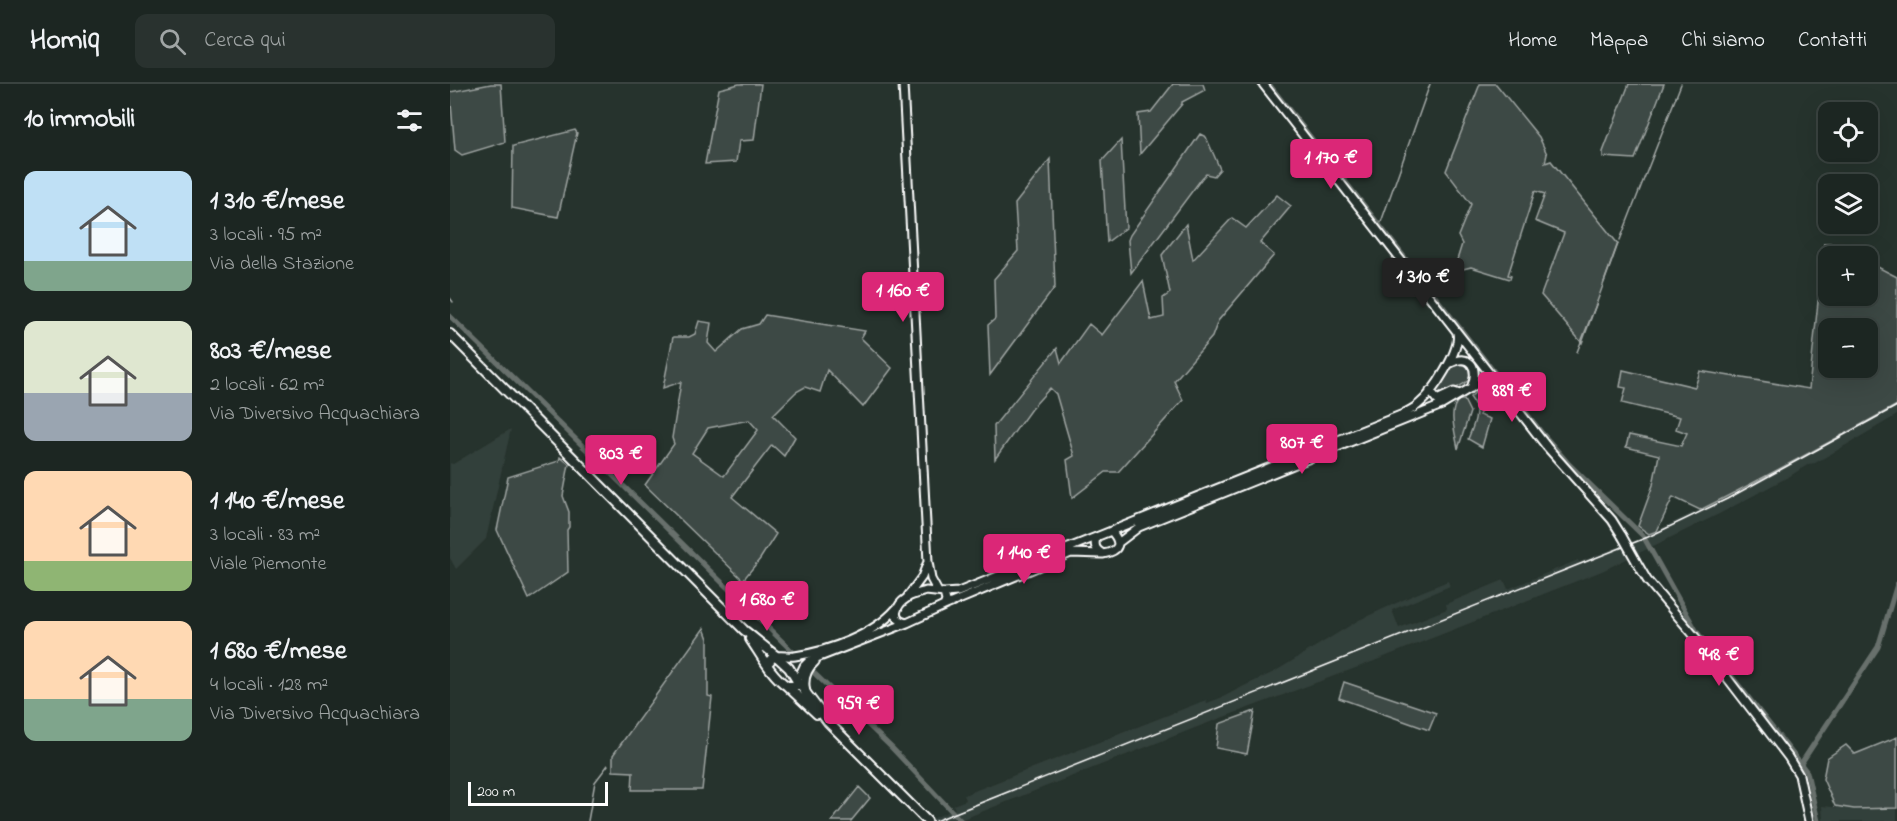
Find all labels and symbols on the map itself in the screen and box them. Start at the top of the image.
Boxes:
pin: 1 170 € [1276,139,1386,190]
pin: 1 310 € [1368,258,1478,309]
pin: 1 160 € [848,272,958,323]
pin: 889 € [1470,372,1554,423]
pin: 807 € [1260,424,1344,475]
pin: 803 € [579,435,663,486]
pin: 1 140 € [969,534,1079,585]
pin: 1 680 € [712,581,822,632]
pin: 948 € [1677,636,1761,687]
pin: 959 € [817,685,901,736]
scale bar [468,779,608,806]

